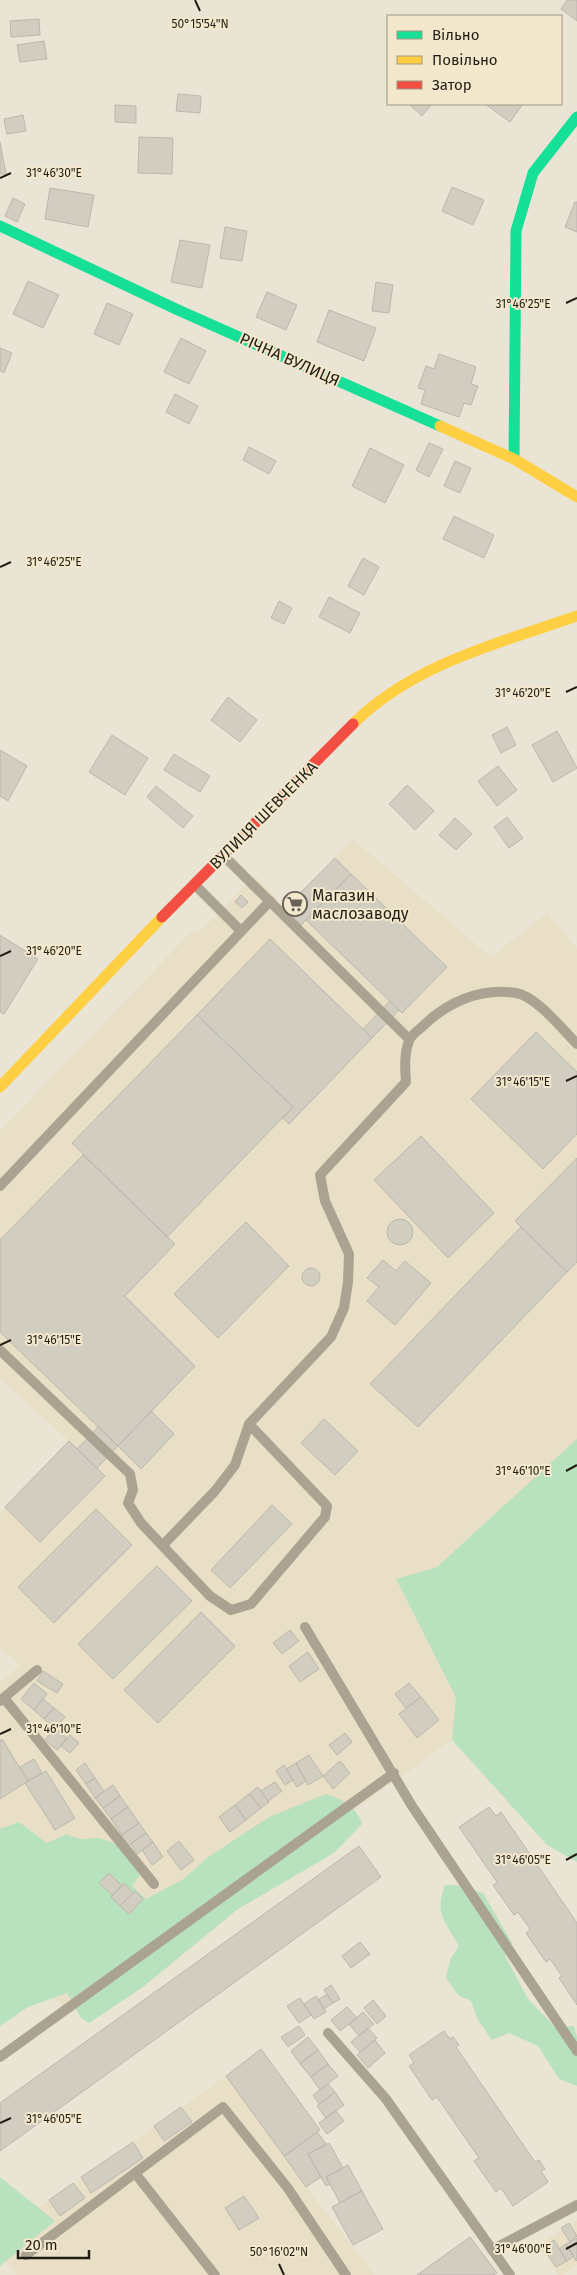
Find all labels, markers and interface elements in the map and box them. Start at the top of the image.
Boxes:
legend [387,15,562,105]
text: 50°15'54"N [171,17,229,31]
text: Вільно [432,26,479,44]
text: Повільно [432,51,498,69]
text: Затор [432,76,472,94]
text: 31°46'30"E [26,166,82,180]
text: 31°46'25"E [495,297,551,311]
street label: РІЧНА ВУЛИЦЯ [237,329,343,390]
text: 31°46'25"E [26,555,82,569]
text: 31°46'20"E [495,686,551,700]
street label: ВУЛИЦЯ ШЕВЧЕНКА [206,757,322,873]
place label: Магазин маслозаводу [312,886,409,923]
supermarket icon: Магазин маслозаводу [282,891,308,917]
text: 31°46'20"E [26,944,82,958]
text: 31°46'15"E [496,1075,550,1089]
text: 31°46'15"E [27,1333,81,1347]
text: 31°46'10"E [495,1464,551,1478]
text: 31°46'10"E [26,1722,82,1736]
text: 31°46'05"E [495,1853,551,1867]
text: 31°46'05"E [26,2112,82,2126]
scale bar [18,2228,89,2260]
text: 20 m [25,2236,58,2254]
text: 31°46'00"E [495,2242,551,2256]
text: 50°16'02"N [250,2245,308,2259]

